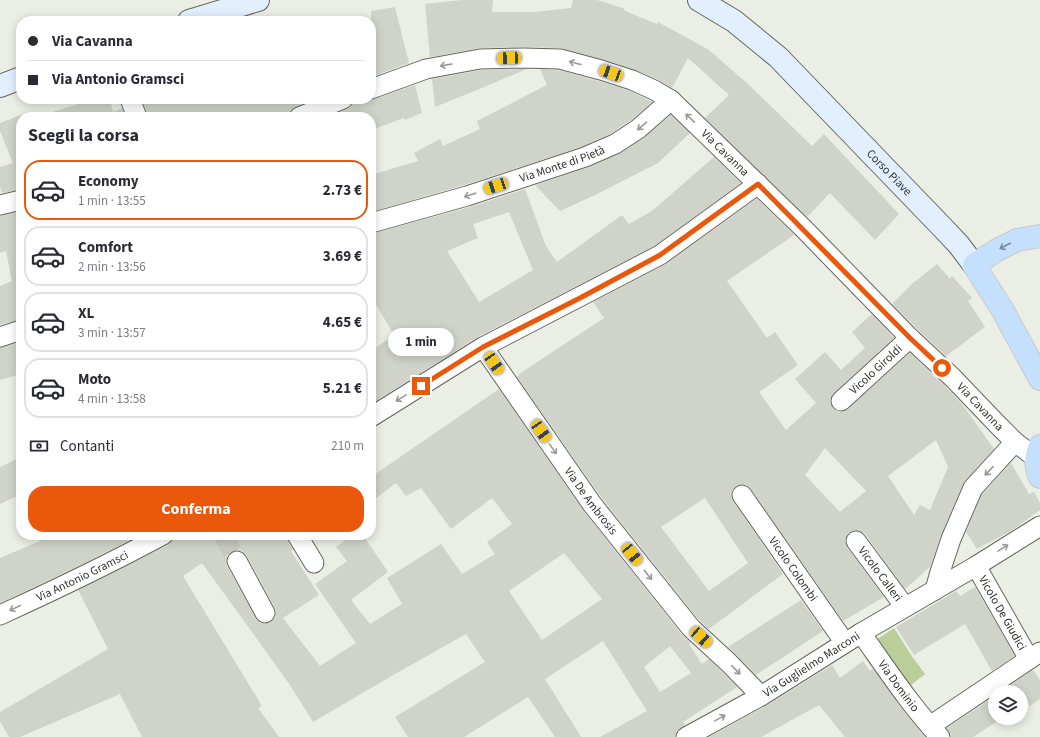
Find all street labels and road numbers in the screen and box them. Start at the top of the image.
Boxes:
street label: Via Cavanna [697,126,753,180]
street label: Via Monte di Pietà [517,141,607,187]
street label: Corso Piave [862,146,916,200]
street label: Vicolo Giroldi [846,341,906,398]
street label: Via Cavanna [953,379,1007,435]
street label: Via De Ambrosis [560,464,621,538]
street label: Vicolo Colombi [764,533,822,605]
street label: Vicolo Calleri [854,543,906,605]
street label: Via Antonio Gramsci [34,547,131,606]
street label: Vicolo De Giudici [974,573,1030,654]
street label: Via Guglielmo Marconi [760,628,863,702]
street label: Via Dominio [874,657,923,716]

